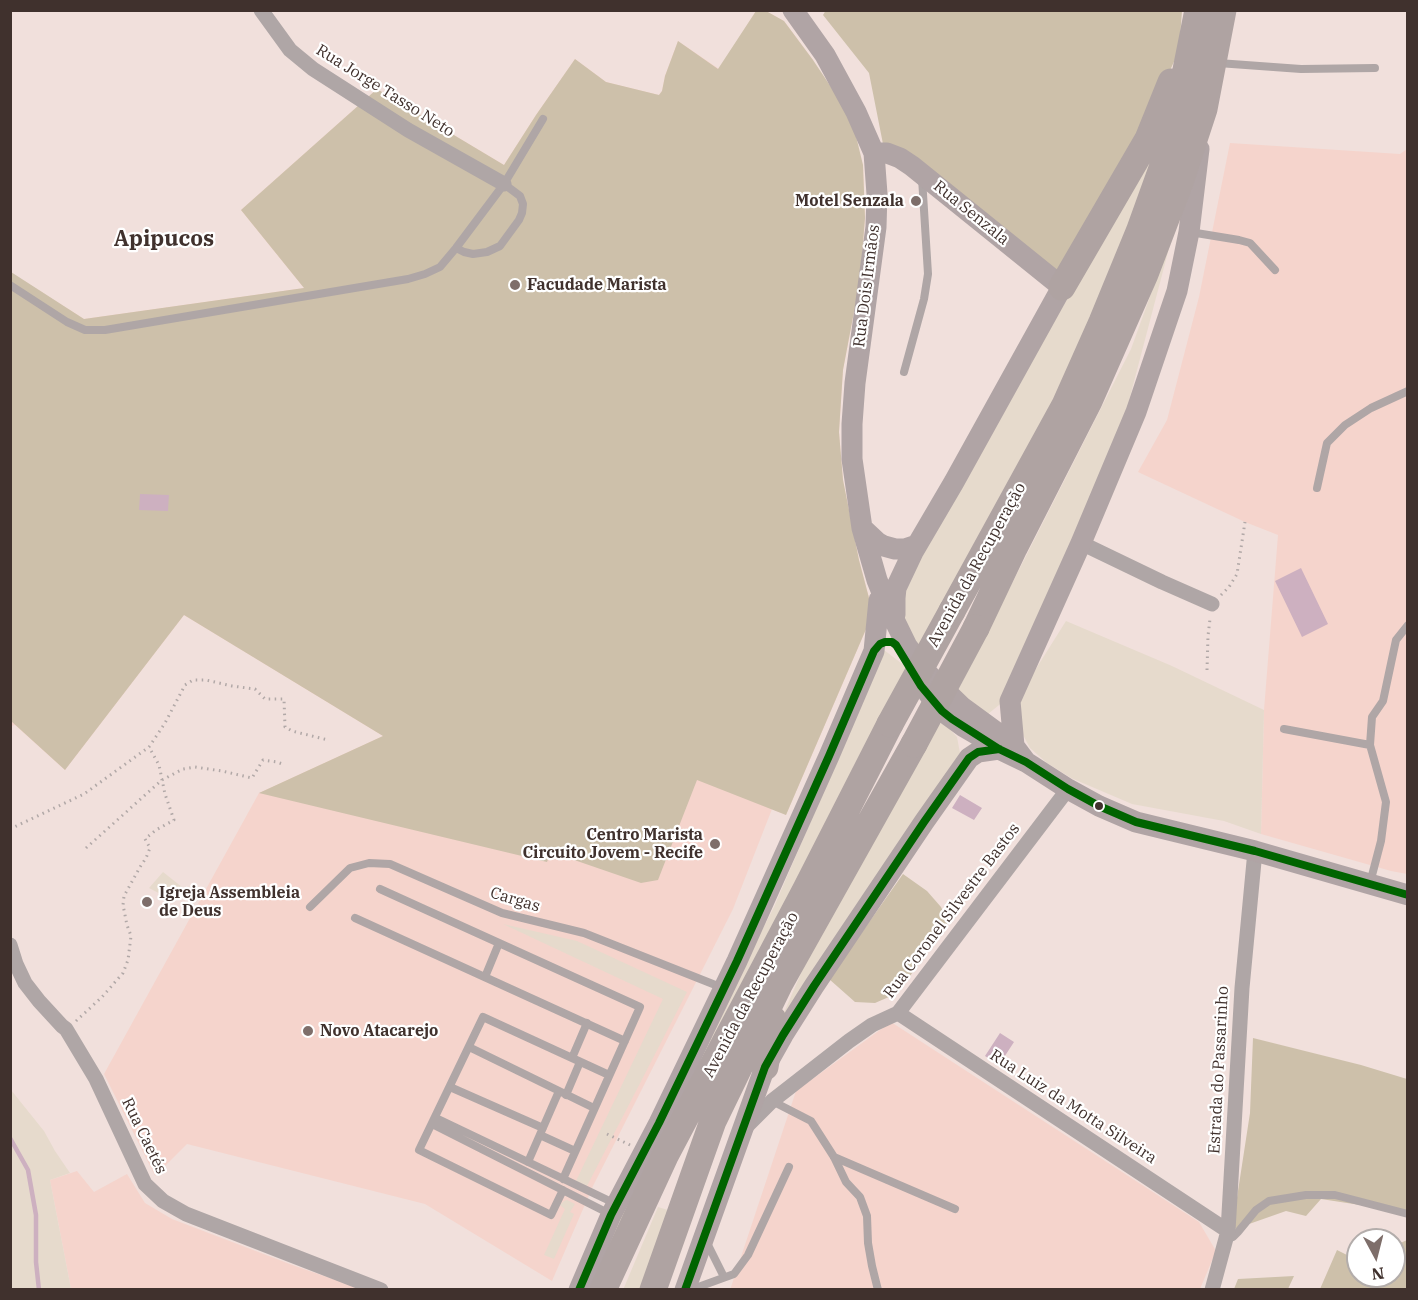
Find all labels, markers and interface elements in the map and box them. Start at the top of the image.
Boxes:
street label: Rua Jorge Tasso Neto [312,41,458,141]
street label: Rua Senzala [929,177,1013,249]
place label: Motel Senzala [795,191,904,211]
marker: Motel Senzala [909,194,923,208]
street label: Rua Dois Irmãos [850,224,884,348]
district label: Apipucos [114,227,214,253]
place label: Facudade Marista [527,275,667,295]
marker: Facudade Marista [508,278,522,292]
street label: Avenida da Recuperação [924,480,1030,650]
unlabelled marker [1093,800,1105,812]
street label: Rua Coronel Silvestre Bastos [880,820,1024,1002]
place label: Centro Marista Circuito Jovem - Recife [522,825,703,863]
marker: Centro Marista Circuito Jovem - Recife [708,837,722,851]
place label: Igreja Assembleia de Deus [159,883,300,921]
street label: Cargas [488,883,542,917]
marker: Igreja Assembleia de Deus [140,895,154,909]
street label: Avenida da Recuperação [699,909,803,1081]
street label: Estrada do Passarinho [1205,986,1233,1154]
place label: Novo Atacarejo [320,1021,438,1041]
marker: Novo Atacarejo [301,1024,315,1038]
street label: Rua Luiz da Motta Silveira [986,1046,1160,1168]
street label: Rua Caetés [117,1095,171,1177]
north arrow [1346,1228,1406,1288]
text: N [1370,1263,1385,1285]

